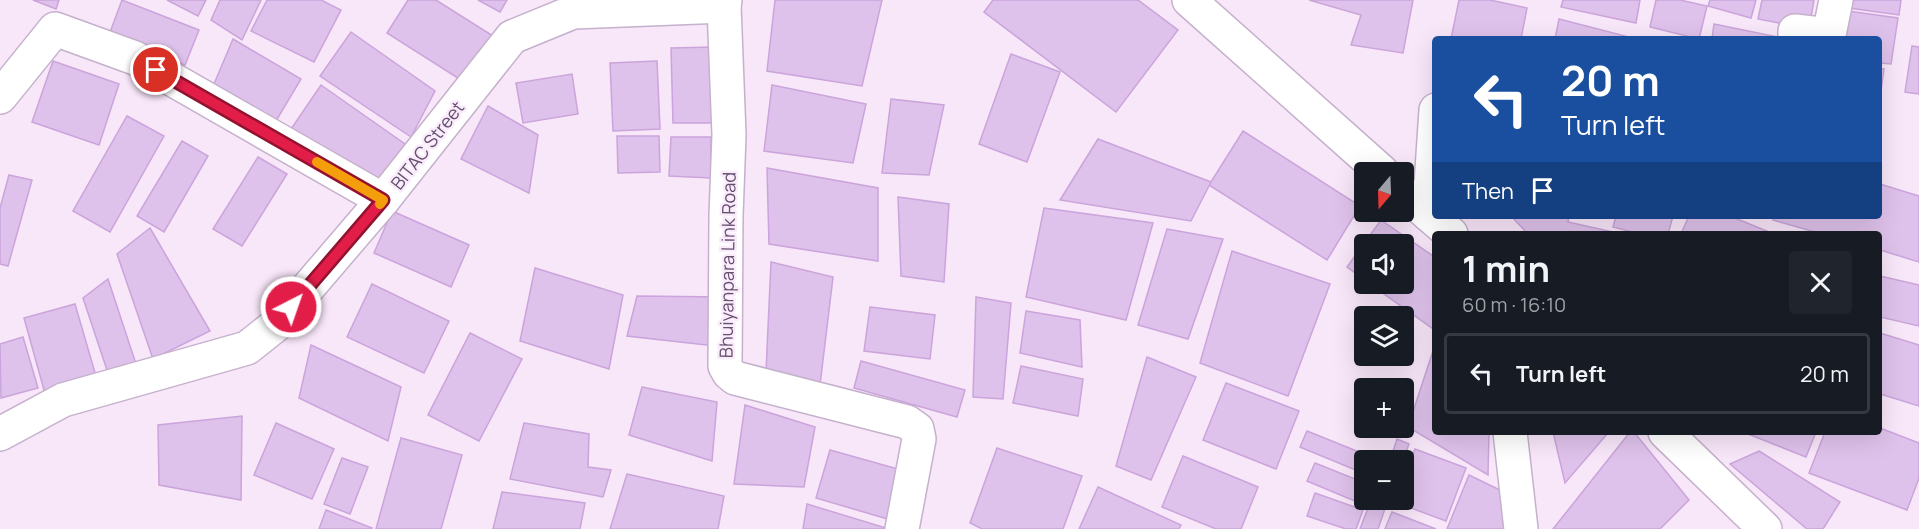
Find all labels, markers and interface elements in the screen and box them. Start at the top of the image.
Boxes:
pin [130,44,181,95]
text: 20 m [1561,51,1660,109]
icon: arrive [139,53,172,86]
icon: left [1462,60,1540,138]
street label: BITAC Street [385,96,469,194]
text: Turn left [1561,106,1665,143]
north arrow [1354,162,1414,222]
map controls [1354,162,1414,510]
street label: Bhuiyanpara Link Road [713,172,741,358]
icon: arrive [1526,174,1559,207]
text: Then [1462,176,1514,206]
button: sound [1354,234,1414,294]
text: 1 min [1462,244,1550,293]
button: close [1789,251,1852,314]
position arrow [259,275,323,339]
text: 60 m · 16:10 [1462,291,1566,318]
button: layers [1354,306,1414,366]
icon: left [1465,357,1498,390]
text: Turn left [1516,359,1606,389]
text: 20 m [1800,359,1849,389]
button: + [1354,378,1414,438]
button: − [1354,450,1414,510]

